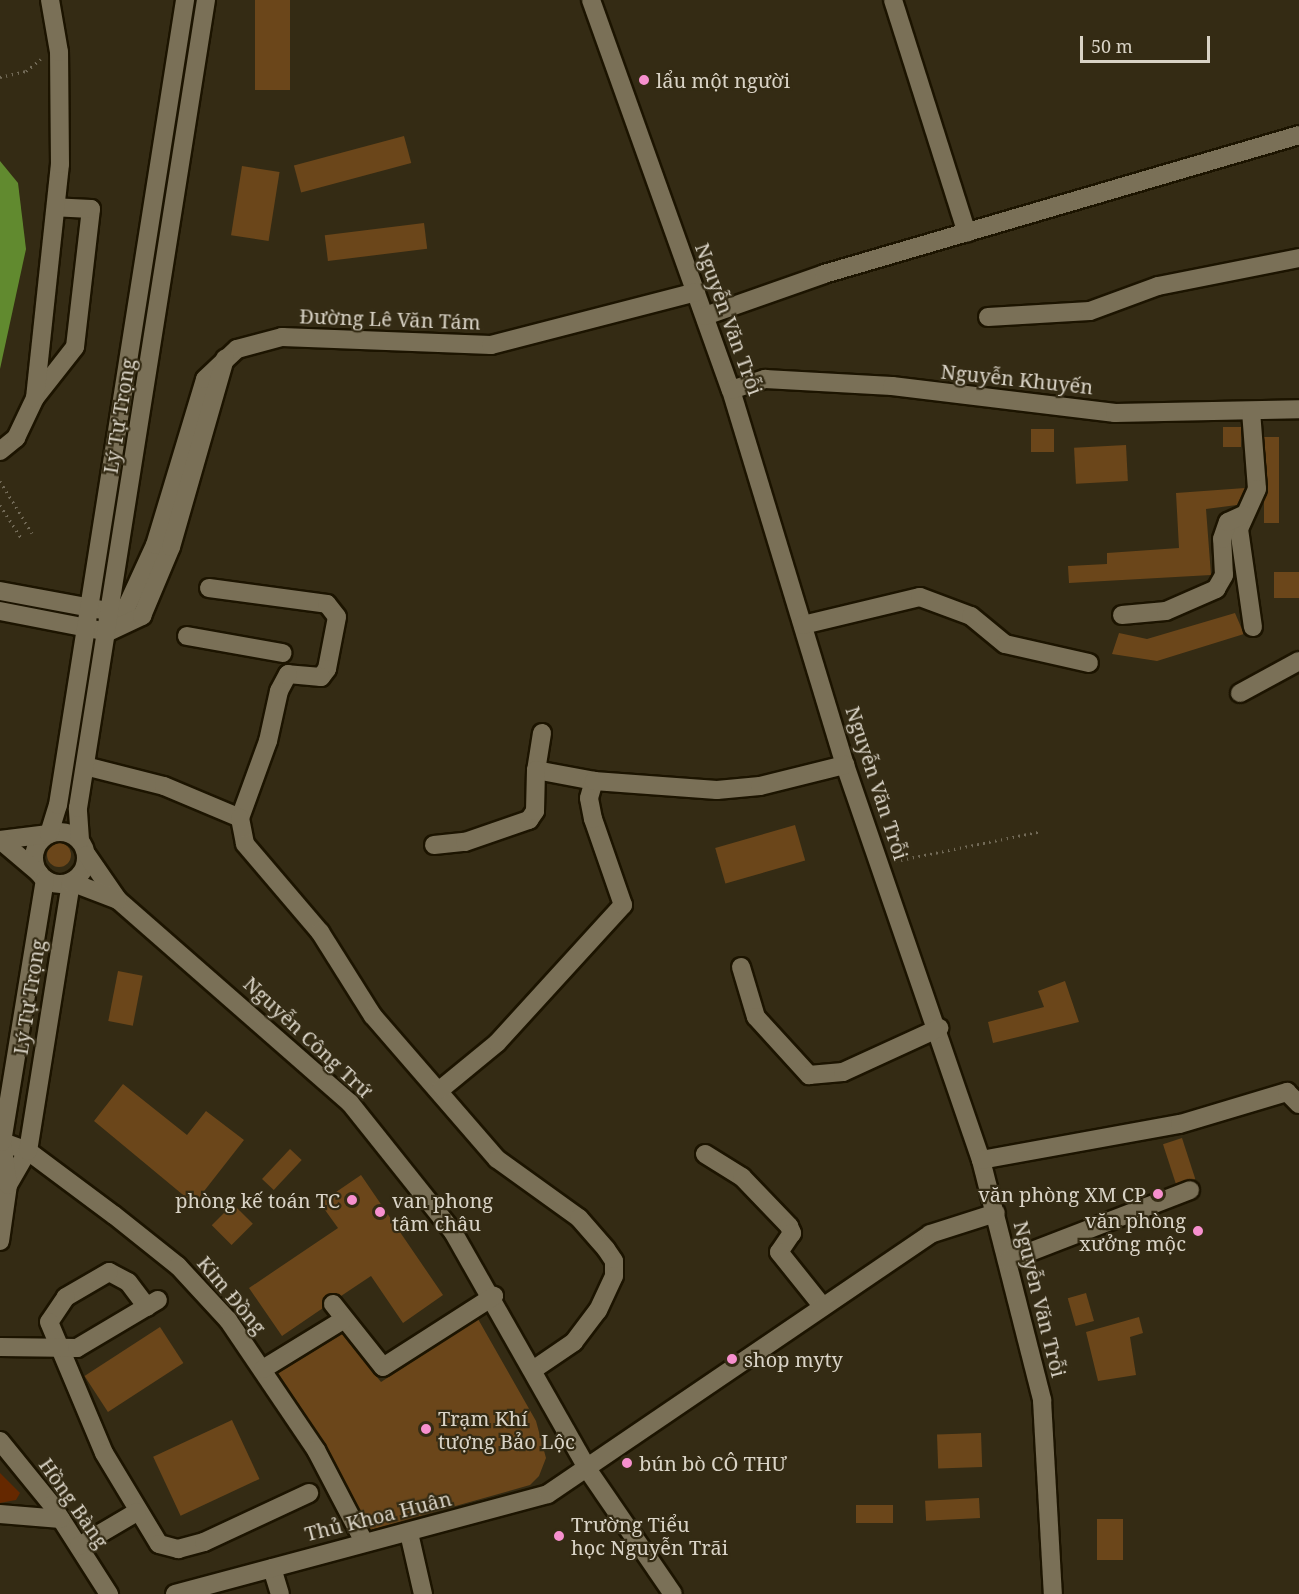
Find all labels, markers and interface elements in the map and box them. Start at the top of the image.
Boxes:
scale bar [1083,24,1214,62]
text: 50 m [1091,34,1133,58]
place label: lẩu một người [656,68,790,92]
marker: lẩu một người [637,73,651,87]
street label: Nguyễn Văn Trỗi [690,240,768,398]
street label: Đường Lê Văn Tám [299,304,481,334]
street label: Lý Tự Trọng [98,357,140,475]
street label: Nguyễn Khuyến [940,359,1094,399]
street label: Nguyễn Văn Trỗi [841,703,913,863]
street label: Lý Tự Trọng [8,938,50,1056]
street label: Nguyễn Công Trứ [239,971,377,1103]
place label: văn phòng XM CP [978,1182,1146,1206]
marker: văn phòng XM CP [1151,1187,1165,1201]
place label: phòng kế toán TC [175,1188,340,1212]
place label: van phong tâm châu [392,1188,493,1235]
marker: phòng kế toán TC [345,1193,359,1207]
marker: van phong tâm châu [373,1205,387,1219]
place label: văn phòng xưởng mộc [1079,1208,1186,1255]
street label: Nguyễn Văn Trỗi [1009,1218,1071,1380]
marker: văn phòng xưởng mộc [1191,1224,1205,1238]
street label: Kim Đồng [193,1251,271,1339]
place label: shop myty [744,1347,843,1371]
marker: shop myty [725,1352,739,1366]
place label: Trạm Khí tượng Bảo Lộc [438,1406,575,1453]
marker: Trạm Khí tượng Bảo Lộc [419,1422,433,1436]
place label: bún bò CÔ THƯ [639,1451,787,1475]
street label: Hồng Bàng [34,1453,114,1553]
marker: bún bò CÔ THƯ [620,1456,634,1470]
street label: Thủ Khoa Huân [302,1486,454,1546]
place label: Trường Tiểu học Nguyễn Trãi [571,1512,728,1559]
marker: Trường Tiểu học Nguyễn Trãi [552,1529,566,1543]

